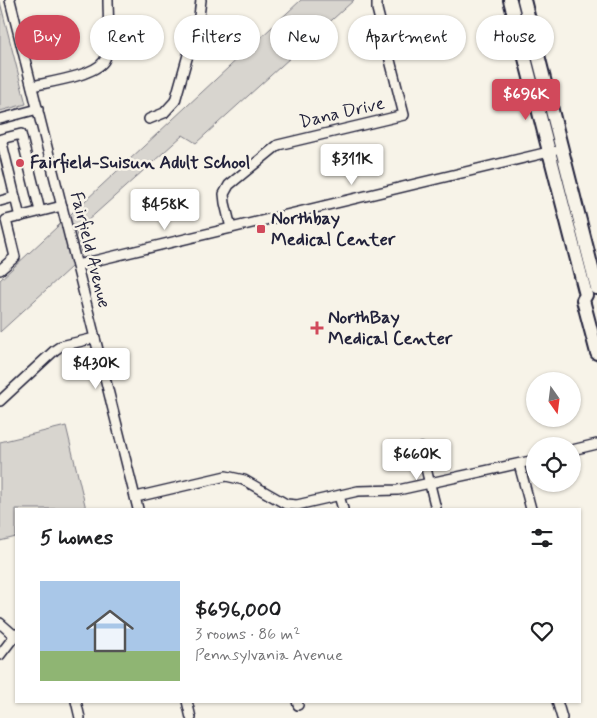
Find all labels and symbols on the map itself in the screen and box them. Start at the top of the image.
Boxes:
pin: $696K [491,78,561,121]
street label: Dana Drive [297,92,387,134]
pin: $311K [317,144,387,186]
place label: Fairfield-Suisun Adult School [30,151,250,175]
marker: Fairfield-Suisun Adult School [14,157,26,169]
pin: $458K [130,188,200,231]
street label: Fairfield Avenue [64,189,116,311]
place label: Northbay Medical Center [271,207,396,252]
marker: Northbay Medical Center [255,223,267,235]
place label: NorthBay Medical Center [328,306,453,351]
marker: NorthBay Medical Center [310,321,324,335]
pin: $430K [61,348,131,390]
north arrow [526,372,581,428]
pin: $660K [382,438,452,481]

